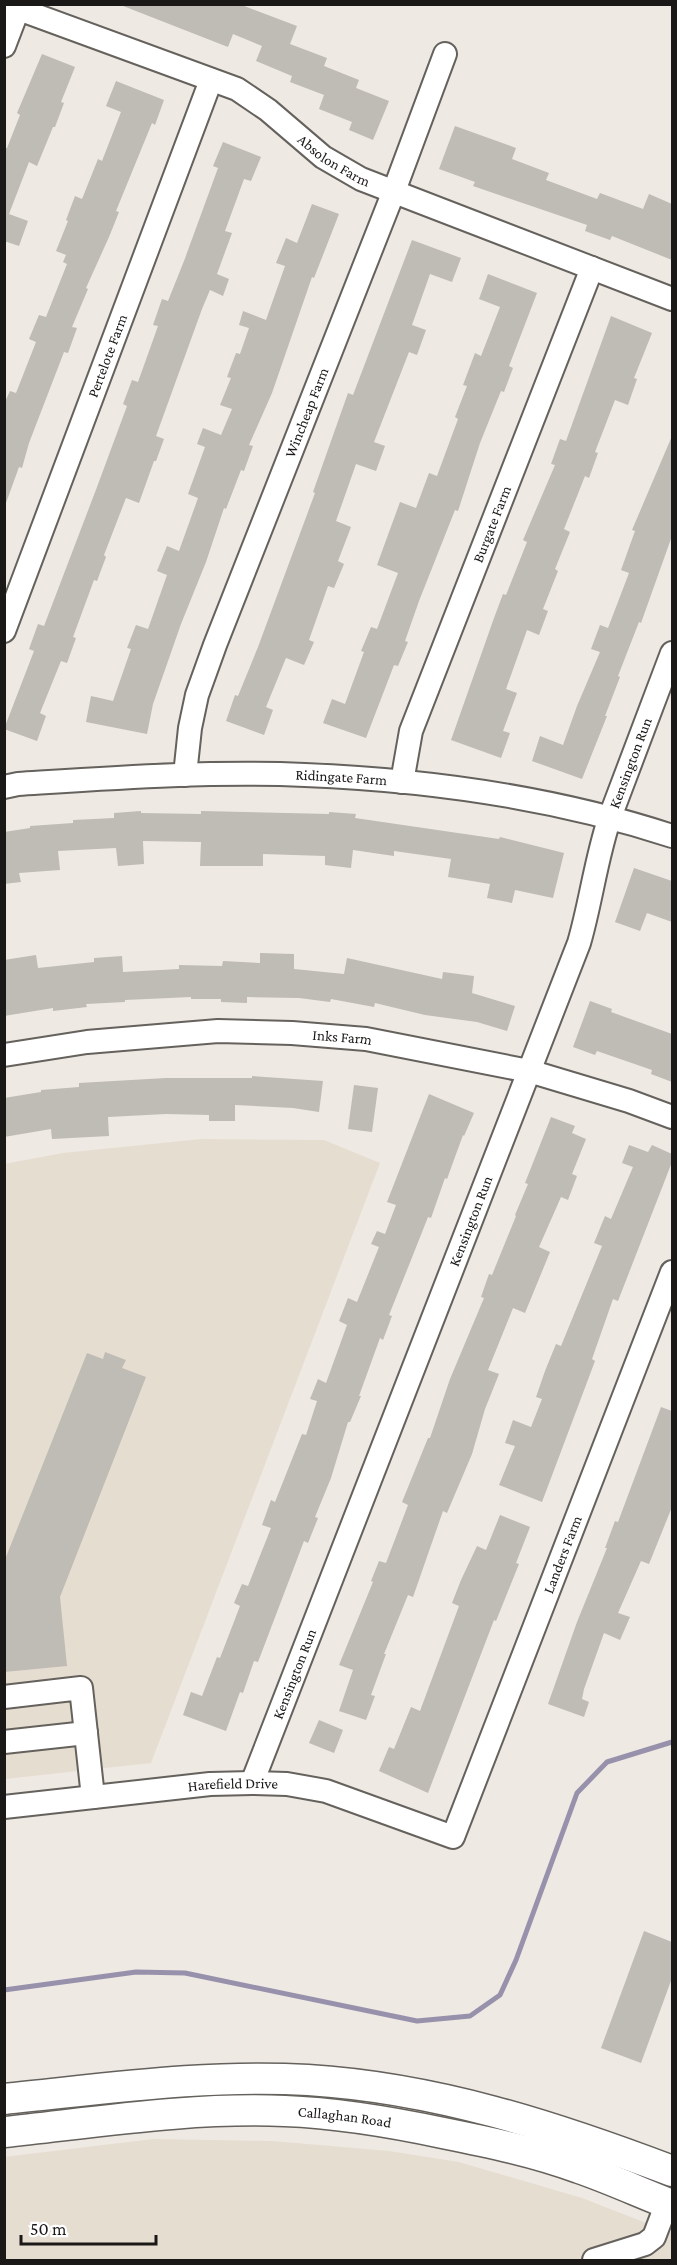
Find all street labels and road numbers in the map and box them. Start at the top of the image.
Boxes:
street label: Absolon Farm [295,131,372,190]
street label: Pertelote Farm [84,312,130,400]
street label: Wincheap Farm [282,365,332,460]
street label: Burgate Farm [470,483,514,565]
street label: Kensington Run [606,715,655,810]
street label: Ridingate Farm [295,767,388,788]
street label: Inks Farm [312,1027,374,1048]
street label: Kensington Run [446,1174,496,1269]
street label: Landers Farm [540,1513,585,1596]
street label: Kensington Run [270,1627,319,1721]
street label: Harefield Drive [187,1775,279,1794]
street label: Callaghan Road [297,2104,393,2131]

